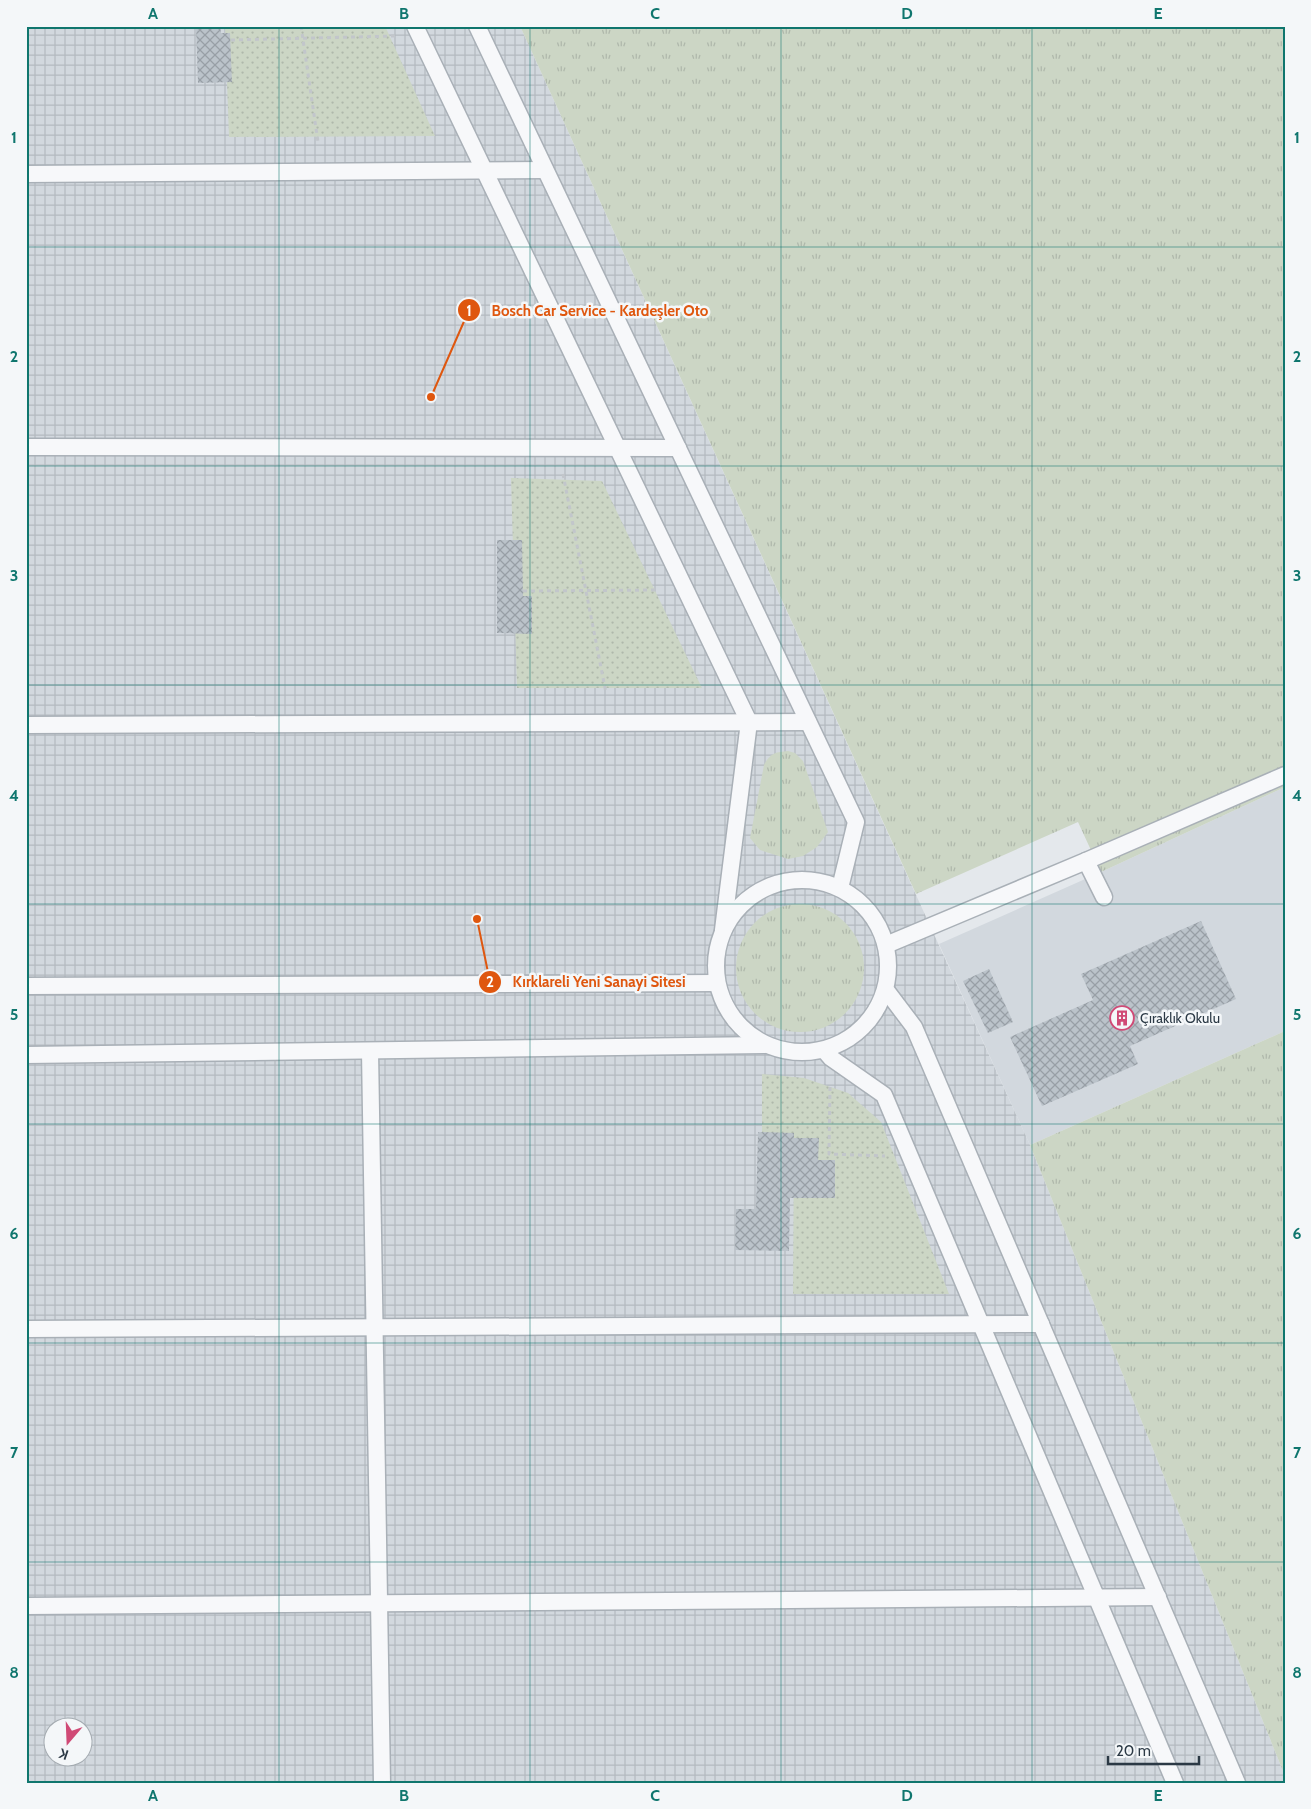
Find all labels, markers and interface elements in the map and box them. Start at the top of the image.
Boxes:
text: A [148,4,158,23]
text: B [399,4,409,23]
text: C [650,4,660,23]
text: D [901,4,913,23]
text: E [1153,4,1163,23]
text: 1 [11,128,17,147]
text: 1 [1294,128,1300,147]
callout: Bosch Car Service - Kardeşler Oto [456,295,718,325]
text: 1 [466,302,472,320]
text: Bosch Car Service - Kardeşler Oto [492,302,709,320]
text: 2 [10,347,18,366]
text: 2 [1293,347,1301,366]
text: 3 [10,566,18,585]
text: 3 [1293,566,1301,585]
text: 4 [9,786,19,805]
text: 4 [1292,786,1302,805]
callout: Kırklareli Yeni Sanayi Sitesi [478,967,696,997]
text: 2 [486,973,494,991]
text: Kırklareli Yeni Sanayi Sitesi [512,973,686,991]
text: 5 [10,1005,18,1024]
building icon: Çıraklık Okulu [1109,1005,1135,1031]
text: 5 [1293,1005,1301,1024]
place label: Çıraklık Okulu [1140,1009,1220,1027]
text: 6 [10,1224,19,1243]
text: 6 [1293,1224,1302,1243]
text: 7 [10,1443,19,1462]
text: 7 [1293,1443,1302,1462]
text: 8 [9,1663,19,1682]
text: 8 [1292,1663,1302,1682]
north arrow [42,1716,92,1766]
scale bar [1108,1734,1200,1766]
text: 20 m [1116,1742,1151,1760]
text: K [56,1744,71,1764]
text: A [148,1786,158,1805]
text: B [399,1786,409,1805]
text: C [650,1786,660,1805]
text: D [901,1786,913,1805]
text: E [1153,1786,1163,1805]

